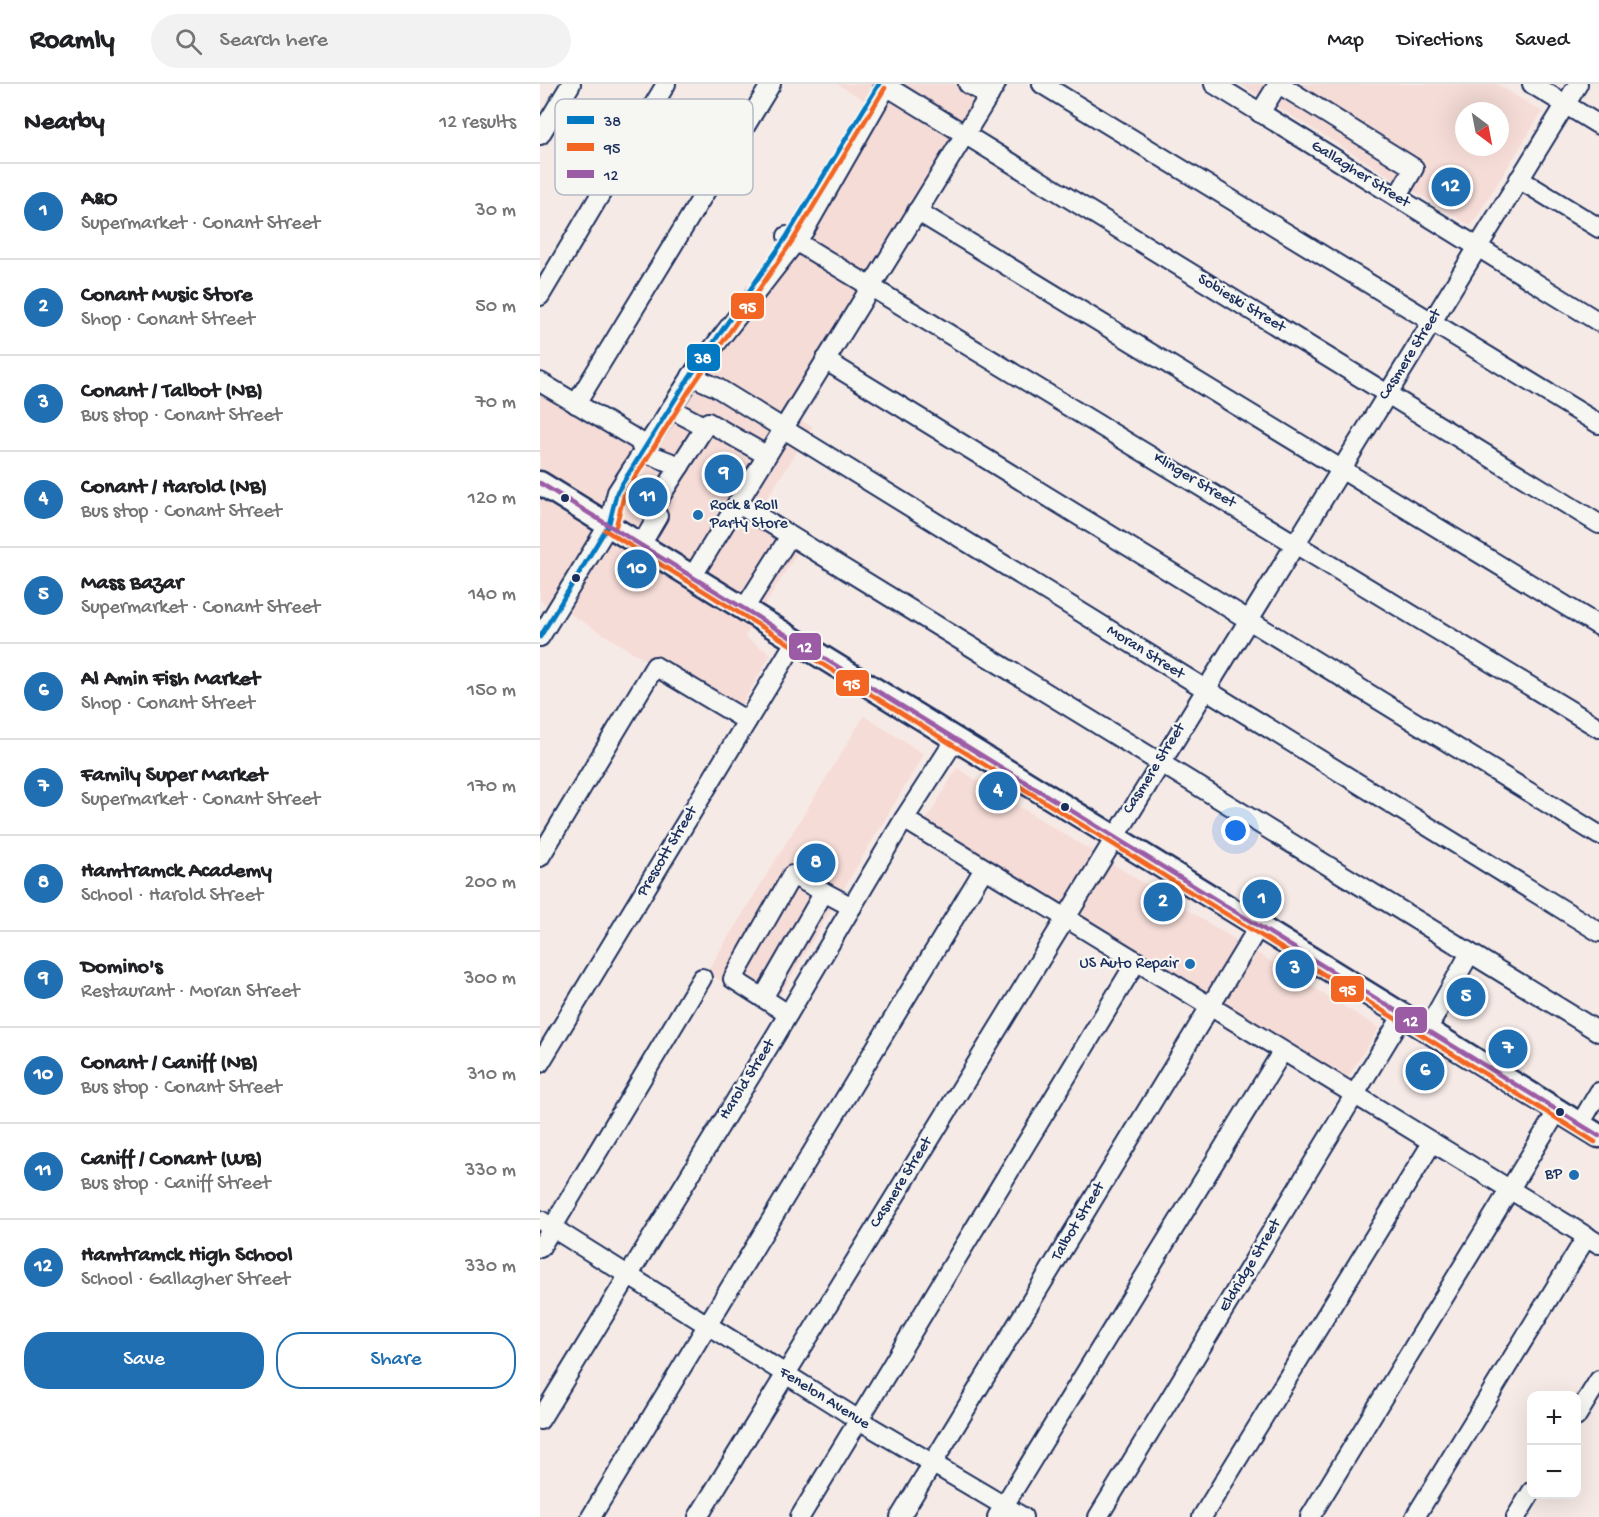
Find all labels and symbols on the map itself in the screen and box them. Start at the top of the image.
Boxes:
legend [555,99,753,195]
north arrow [1455,102,1509,156]
text: 38 [603,114,621,133]
street label: Gallagher Street [1307,137,1414,214]
text: 95 [603,141,620,160]
pin: 12 [1432,164,1470,210]
text: 12 [603,168,618,187]
street label: Sobieski Street [1194,270,1290,338]
line badge: 95 [730,292,765,320]
text: 95 [739,300,757,319]
street label: Casmere Street [1376,305,1447,404]
line badge: 38 [686,343,721,372]
text: 38 [693,351,712,370]
street label: Klinger Street [1149,449,1240,514]
pin: 9 [704,452,744,496]
pin: 11 [628,474,668,520]
unlabelled marker [559,492,571,504]
place label: Rock & Roll Party Store [709,497,788,534]
marker: Rock & Roll Party Store [691,508,705,522]
pin: 10 [618,546,656,592]
unlabelled marker [570,572,582,584]
street label: Moran Street [1103,622,1189,685]
line badge: 12 [788,632,822,661]
text: 12 [797,640,812,659]
line badge: 95 [835,669,870,697]
text: 95 [843,677,861,696]
street label: Casmere Street [1120,719,1191,818]
pin: 4 [978,768,1018,814]
unlabelled marker [1059,801,1071,813]
street label: Prescott Street [633,802,703,901]
your location [1221,816,1250,845]
pin: 8 [796,840,836,886]
pin: 1 [1242,876,1282,922]
pin: 2 [1144,880,1182,924]
pin: 3 [1276,946,1314,992]
place label: US Auto Repair [1079,955,1179,974]
marker: US Auto Repair [1183,957,1197,971]
pin: 5 [1446,974,1486,1020]
line badge: 95 [1330,975,1365,1003]
text: 95 [1339,983,1357,1002]
line badge: 12 [1394,1006,1428,1034]
text: 12 [1403,1014,1418,1033]
pin: 7 [1488,1026,1528,1072]
street label: Harold Street [716,1035,781,1124]
pin: 6 [1406,1048,1444,1094]
unlabelled marker [1554,1106,1566,1118]
street label: Casmere Street [867,1133,938,1232]
place label: BP [1544,1166,1562,1185]
marker: BP [1567,1168,1581,1182]
street label: Talbot Street [1048,1178,1111,1266]
street label: Eldridge Street [1216,1215,1287,1316]
street label: Fenelon Avenue [774,1363,874,1435]

